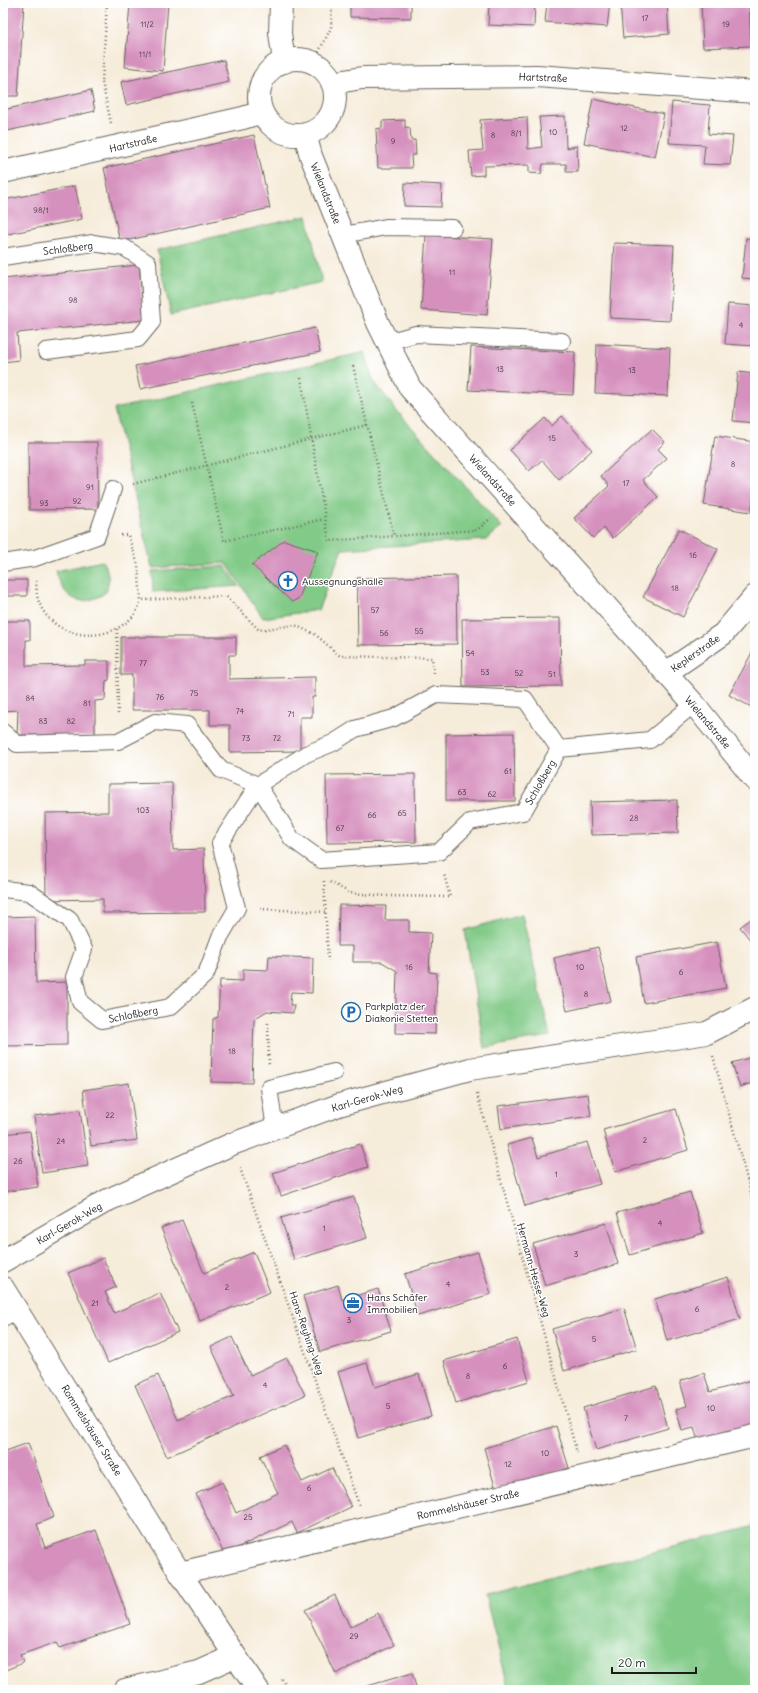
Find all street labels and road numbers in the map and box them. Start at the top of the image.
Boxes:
street label: Hartstraße [518,70,568,85]
street label: Hartstraße [108,132,158,155]
street label: Wielandstraße [307,161,344,226]
street label: Schloßberg [42,239,94,258]
street label: Wielandstraße [466,452,519,509]
street label: Keplerstraße [668,632,722,675]
street label: Wielandstraße [682,693,733,751]
street label: Schloßberg [522,757,559,807]
street label: Schloßberg [107,1003,159,1026]
street label: Karl-Gerok-Weg [330,1082,404,1115]
street label: Karl-Gerok-Weg [34,1199,104,1247]
street label: Hermann-Hesse-Weg [514,1221,553,1319]
street label: Hans-Reyhing-Weg [286,1290,327,1377]
street label: Rommelshäuser Straße [58,1382,125,1478]
street label: Rommelshäuser Straße [416,1486,521,1523]

